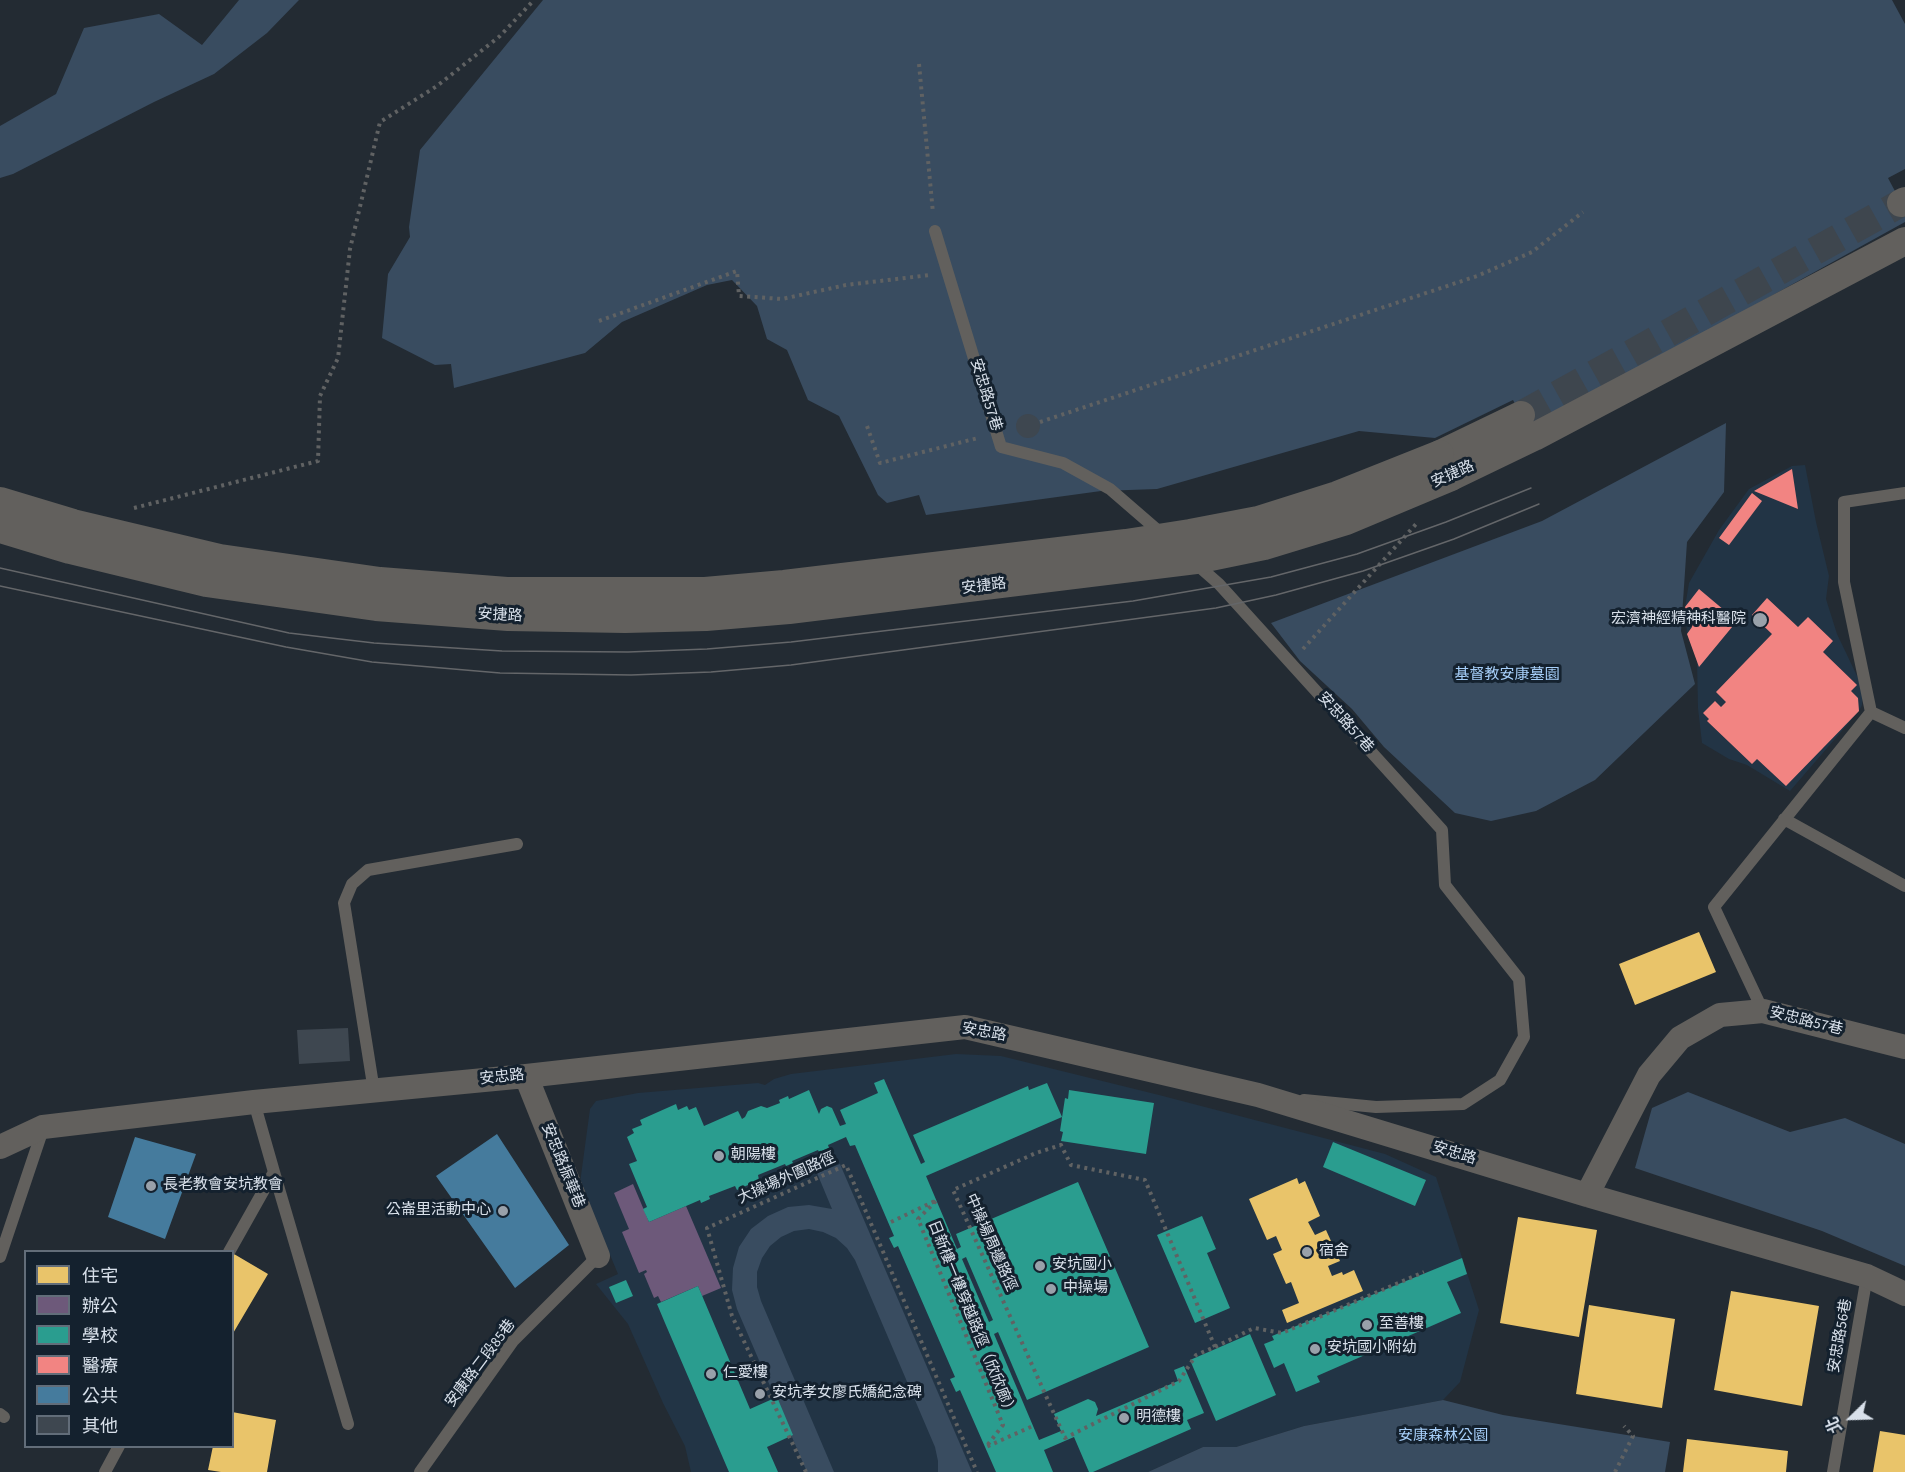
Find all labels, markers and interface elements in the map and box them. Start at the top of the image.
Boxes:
street label: 安忠路57巷 [965,357,1005,433]
street label: 安捷路 [1429,458,1477,492]
street label: 安捷路 [961,575,1007,599]
street label: 安捷路 [477,606,523,626]
place label: 宏濟神經精神科醫院 [1611,611,1746,629]
marker: 宏濟神經精神科醫院 [1751,611,1769,629]
park label: 基督教安康墓園 [1455,667,1559,685]
street label: 安忠路57巷 [1313,689,1377,757]
street label: 安忠路57巷 [1767,1004,1845,1040]
street label: 安忠路 [960,1020,1008,1046]
street label: 安忠路 [479,1067,525,1089]
street label: 安忠路振華巷 [537,1121,587,1211]
street label: 安忠路 [1430,1139,1478,1169]
place label: 朝陽樓 [731,1147,776,1165]
marker: 朝陽樓 [712,1149,726,1163]
street label: 大操場外圍路徑 [735,1149,839,1209]
place label: 長老教會安坑教會 [163,1177,283,1195]
marker: 長老教會安坑教會 [144,1179,158,1193]
street label: 中操場周邊路徑 [960,1191,1020,1295]
place label: 公崙里活動中心 [386,1202,491,1220]
marker: 公崙里活動中心 [496,1204,510,1218]
street label: 日新樓一樓穿越路徑（欣欣廊） [923,1218,1019,1420]
place label: 宿舍 [1319,1243,1349,1261]
marker: 宿舍 [1300,1245,1314,1259]
legend [24,1250,234,1448]
place label: 安坑國小 [1052,1257,1112,1275]
marker: 安坑國小 [1033,1259,1047,1273]
text: 住宅 [82,1264,118,1289]
place label: 中操場 [1063,1280,1108,1298]
marker: 中操場 [1044,1282,1058,1296]
text: 辦公 [82,1294,118,1319]
street label: 安忠路56巷 [1826,1298,1856,1374]
place label: 至善樓 [1379,1316,1424,1334]
street label: 安康路二段85巷 [442,1317,520,1411]
marker: 至善樓 [1360,1318,1374,1332]
text: 學校 [82,1324,118,1349]
place label: 安坑國小附幼 [1327,1340,1417,1358]
marker: 安坑國小附幼 [1308,1342,1322,1356]
text: 醫療 [82,1354,118,1379]
place label: 仁愛樓 [723,1365,768,1383]
marker: 仁愛樓 [704,1367,718,1381]
text: 公共 [82,1384,118,1409]
place label: 安坑孝女廖氏嬌紀念碑 [772,1385,922,1403]
marker: 安坑孝女廖氏嬌紀念碑 [753,1387,767,1401]
north arrow [1821,1388,1881,1448]
place label: 明德樓 [1136,1409,1181,1427]
marker: 明德樓 [1117,1411,1131,1425]
text: 北 [1821,1413,1848,1437]
text: 其他 [82,1414,118,1439]
park label: 安康森林公園 [1398,1428,1488,1446]

